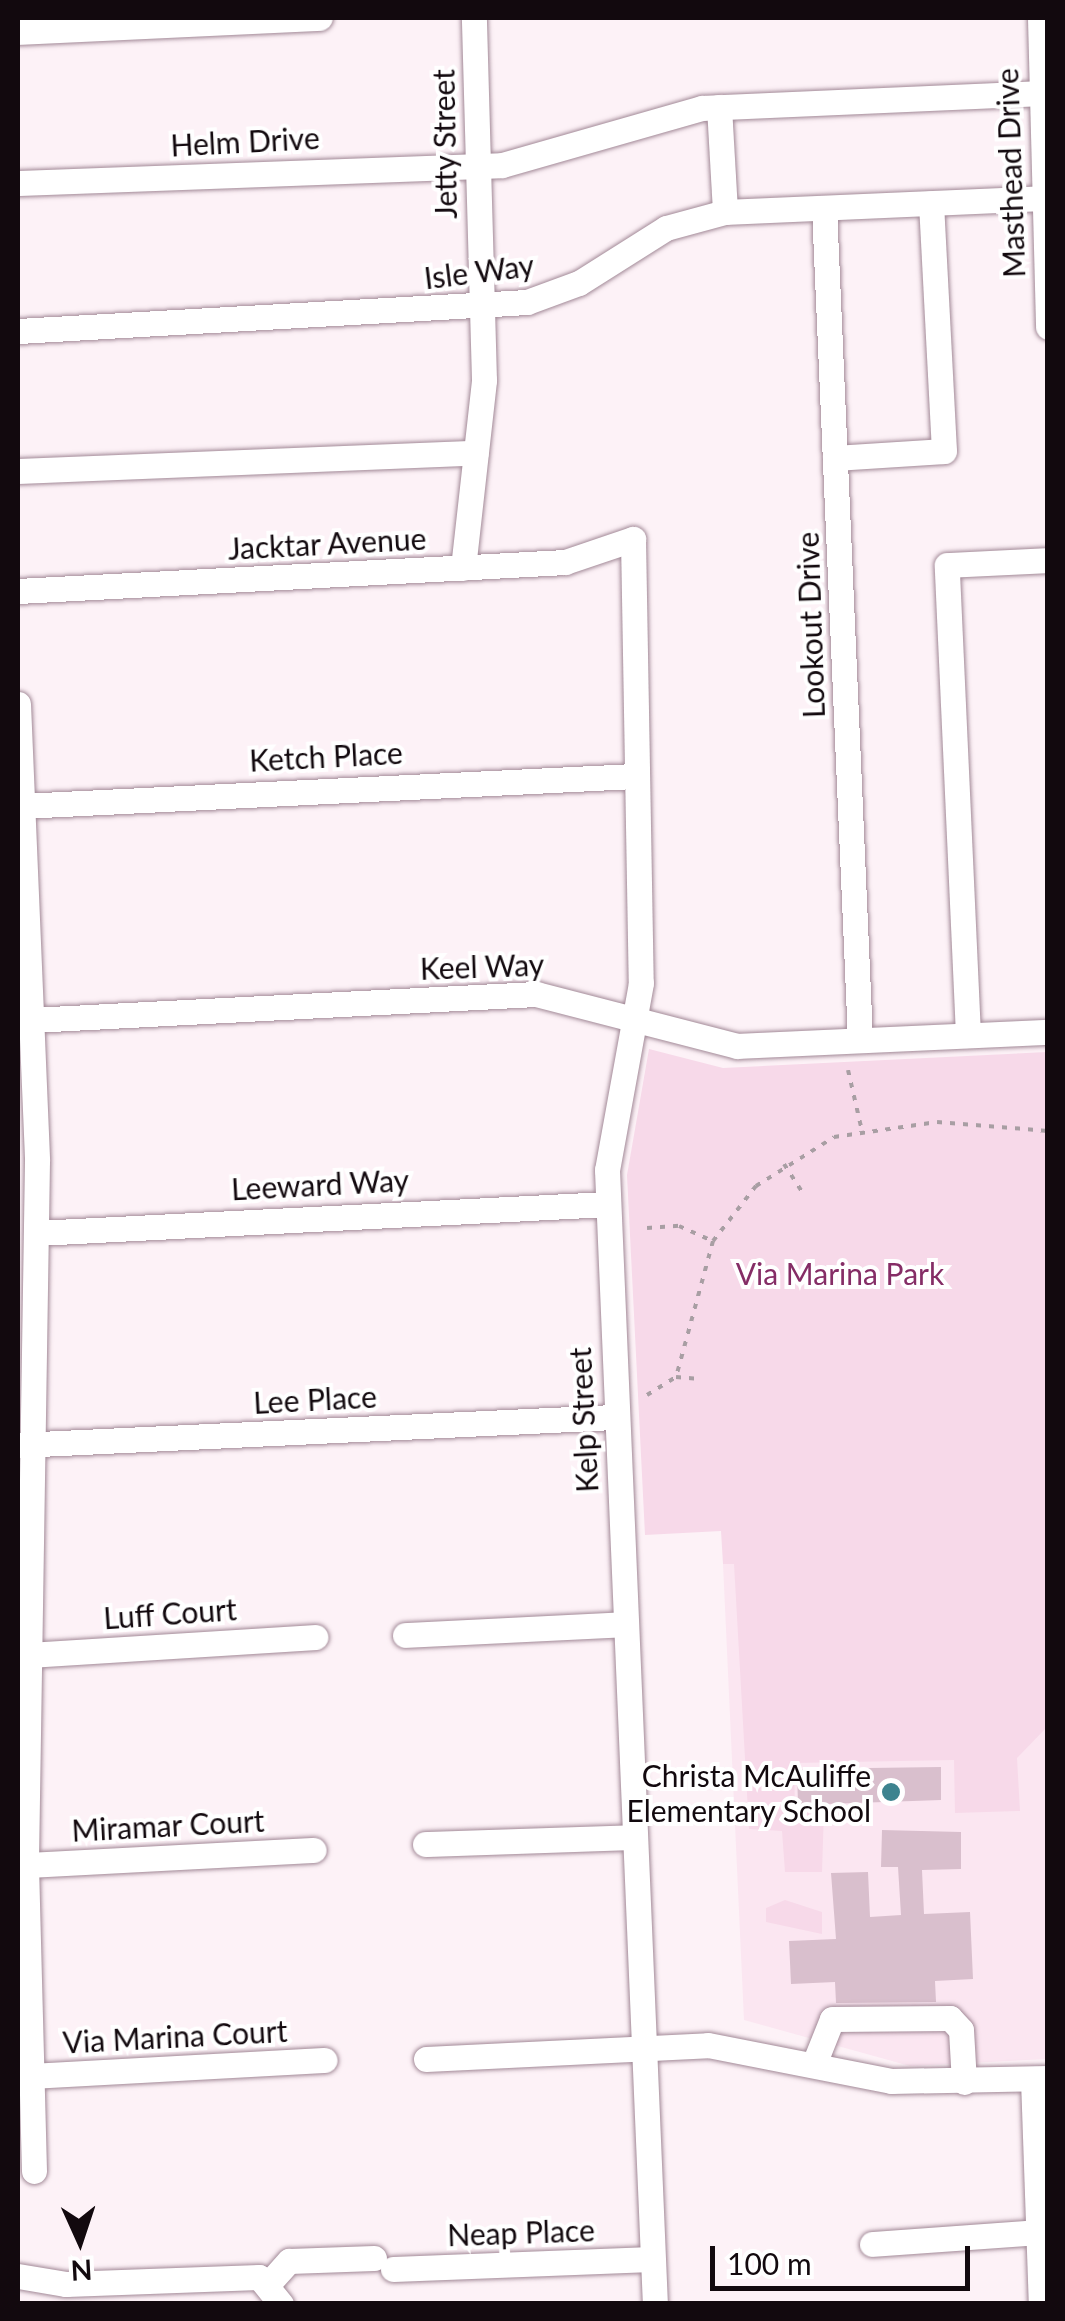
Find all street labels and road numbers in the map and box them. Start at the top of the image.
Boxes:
street label: Jetty Street [425,68,463,220]
street label: Masthead Drive [988,68,1032,278]
street label: Helm Drive [170,119,320,163]
street label: Isle Way [422,246,536,296]
street label: Jacktar Avenue [226,520,428,566]
street label: Lookout Drive [789,531,831,719]
street label: Ketch Place [248,734,404,778]
street label: Keel Way [419,946,545,986]
street label: Leeward Way [230,1161,410,1207]
street label: Kelp Street [561,1347,605,1493]
street label: Lee Place [252,1378,378,1420]
street label: Luff Court [102,1590,238,1636]
street label: Miramar Court [70,1802,266,1848]
street label: Via Marina Court [62,2012,288,2060]
street label: Neap Place [447,2211,595,2253]

